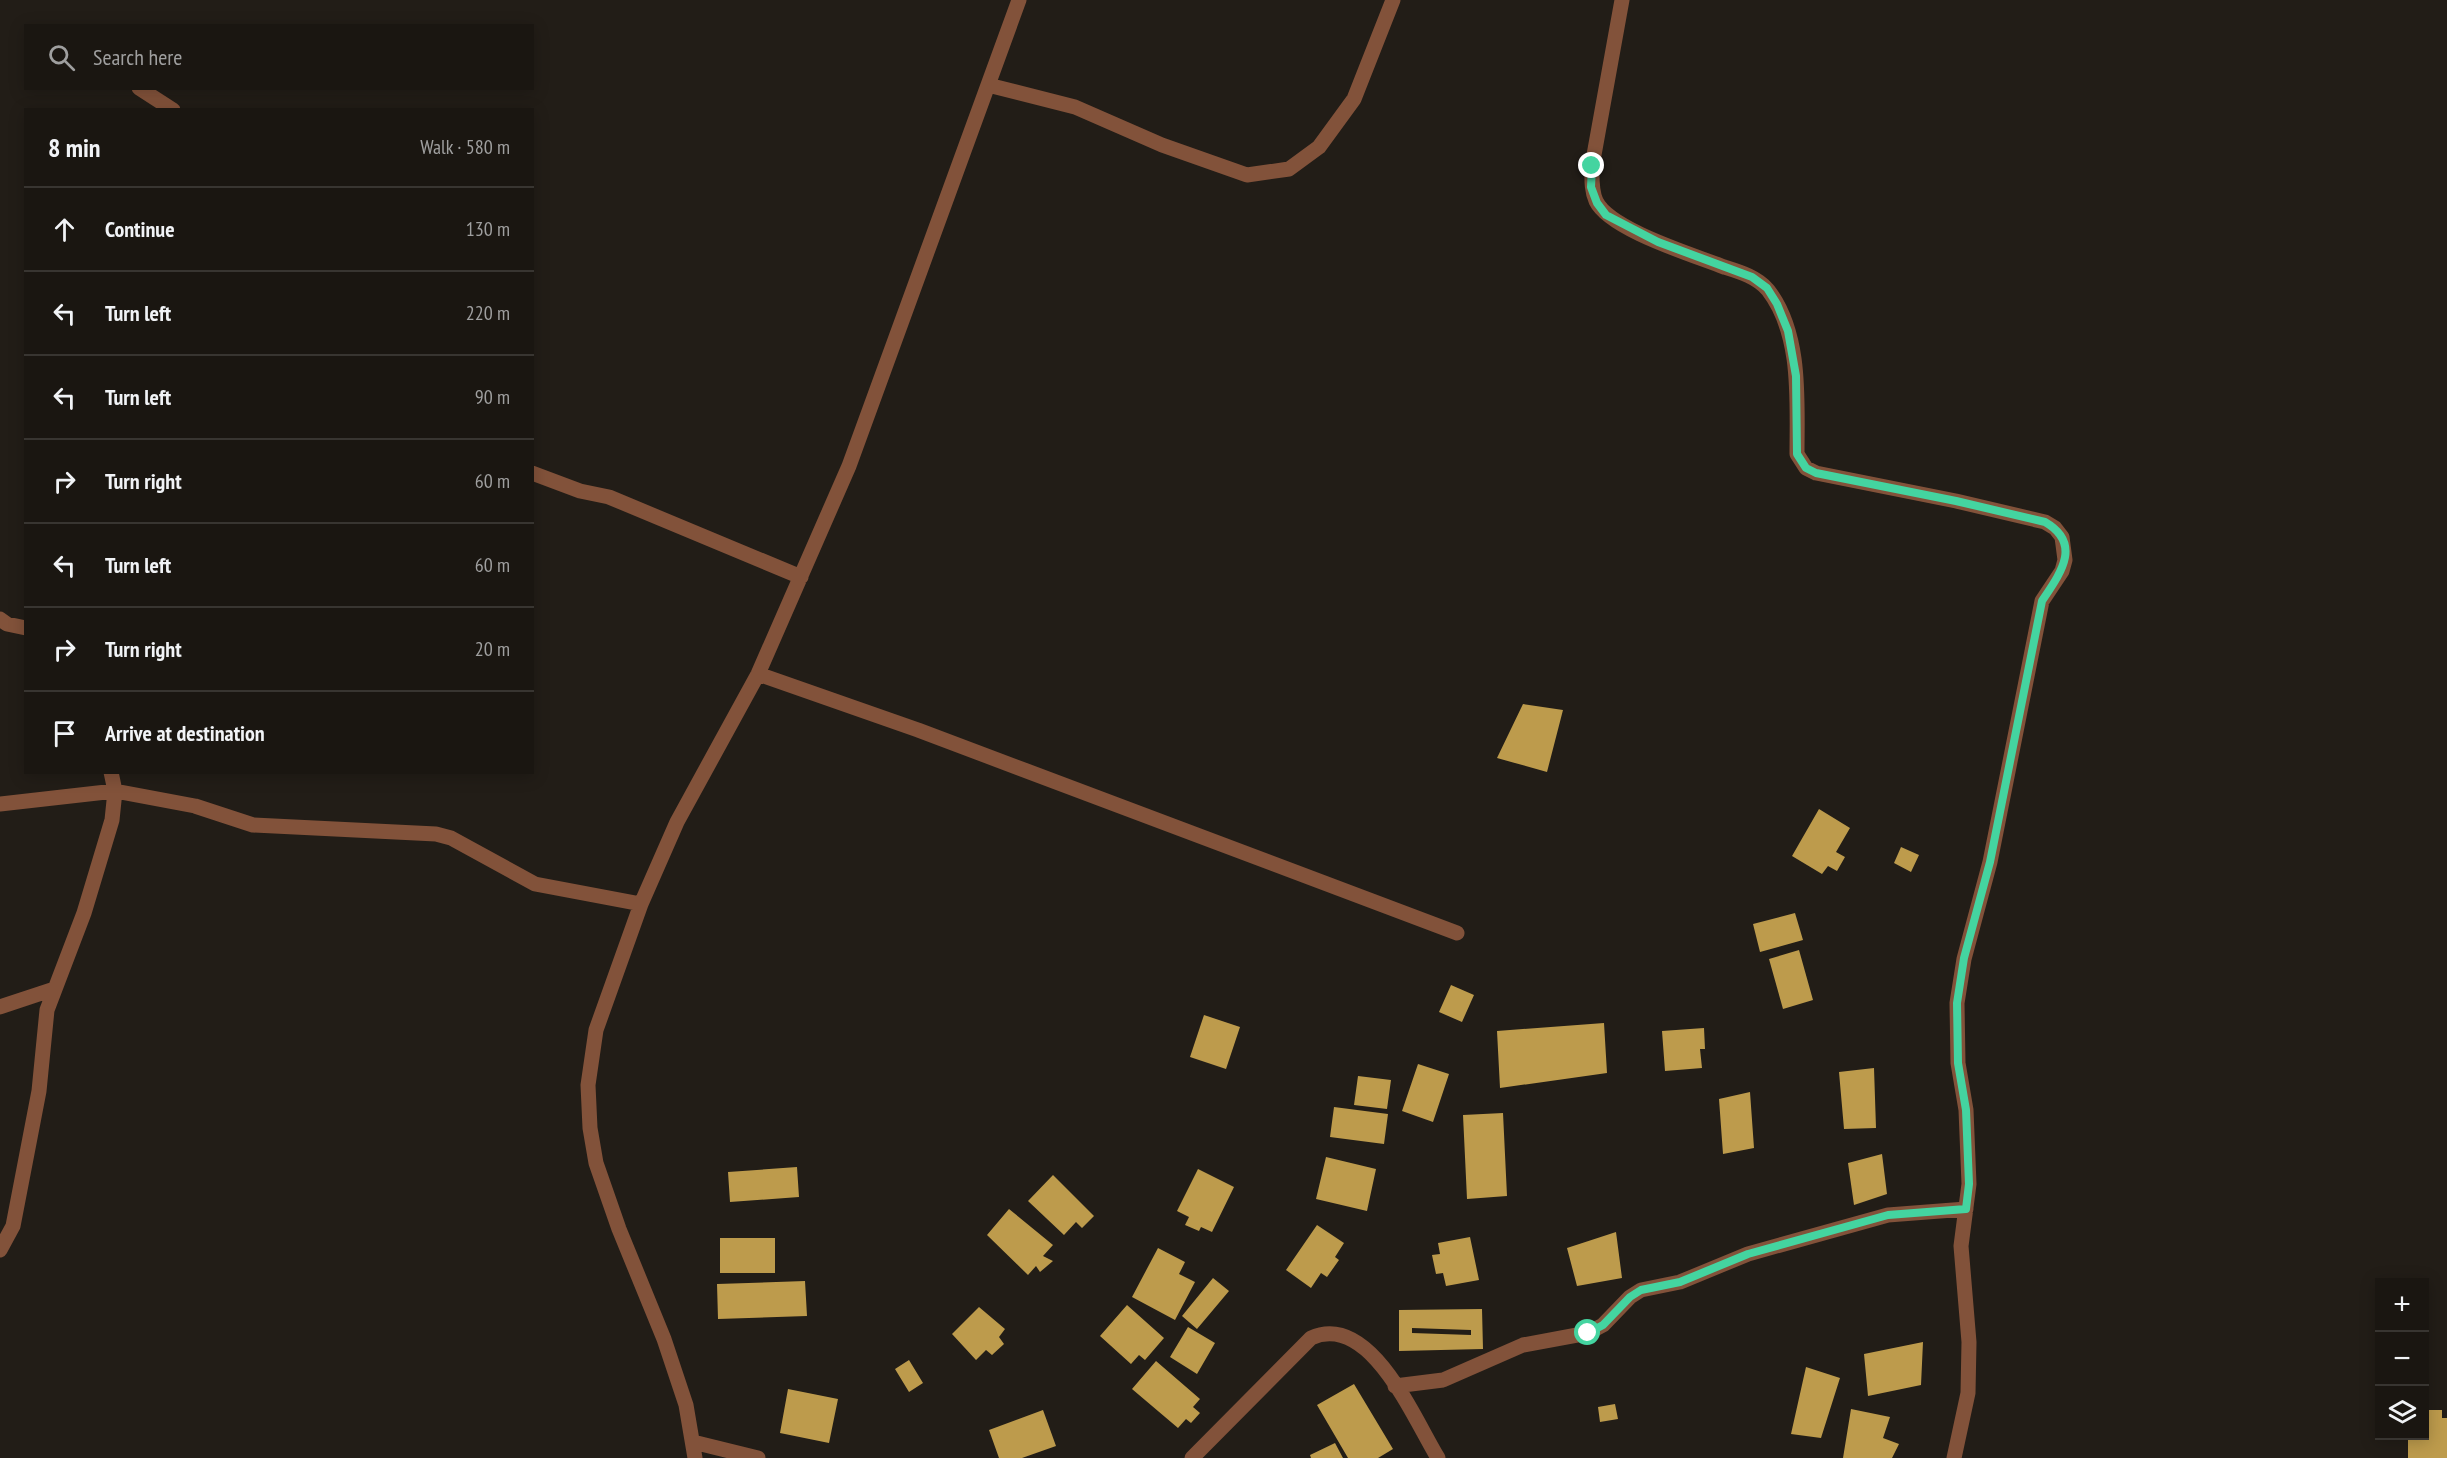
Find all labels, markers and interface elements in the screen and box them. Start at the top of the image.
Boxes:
search box [24,24,534,90]
icon: search [45,41,78,74]
text: Search here [93,43,182,71]
text: 8 min [48,131,101,164]
text: Walk · 580 m [420,134,510,160]
route end [1578,152,1604,178]
icon: ahead [48,213,81,246]
text: Continue [105,215,175,243]
text: 130 m [466,216,510,242]
icon: left [48,297,81,330]
text: Turn left [105,299,171,327]
text: 220 m [466,300,510,326]
icon: left [48,381,81,414]
text: Turn left [105,383,171,411]
text: 90 m [475,384,510,410]
icon: right [48,465,81,498]
text: Turn right [105,467,182,495]
text: 60 m [475,468,510,494]
icon: left [48,549,81,582]
text: Turn left [105,551,171,579]
text: 60 m [475,552,510,578]
icon: right [48,633,81,666]
text: Turn right [105,635,182,663]
text: 20 m [475,636,510,662]
icon: arrive [48,717,81,750]
text: Arrive at destination [105,719,265,747]
map controls [2375,1278,2429,1440]
button: + [2375,1278,2429,1332]
route start [1574,1319,1600,1345]
button: − [2375,1332,2429,1386]
button: layers [2375,1386,2429,1440]

